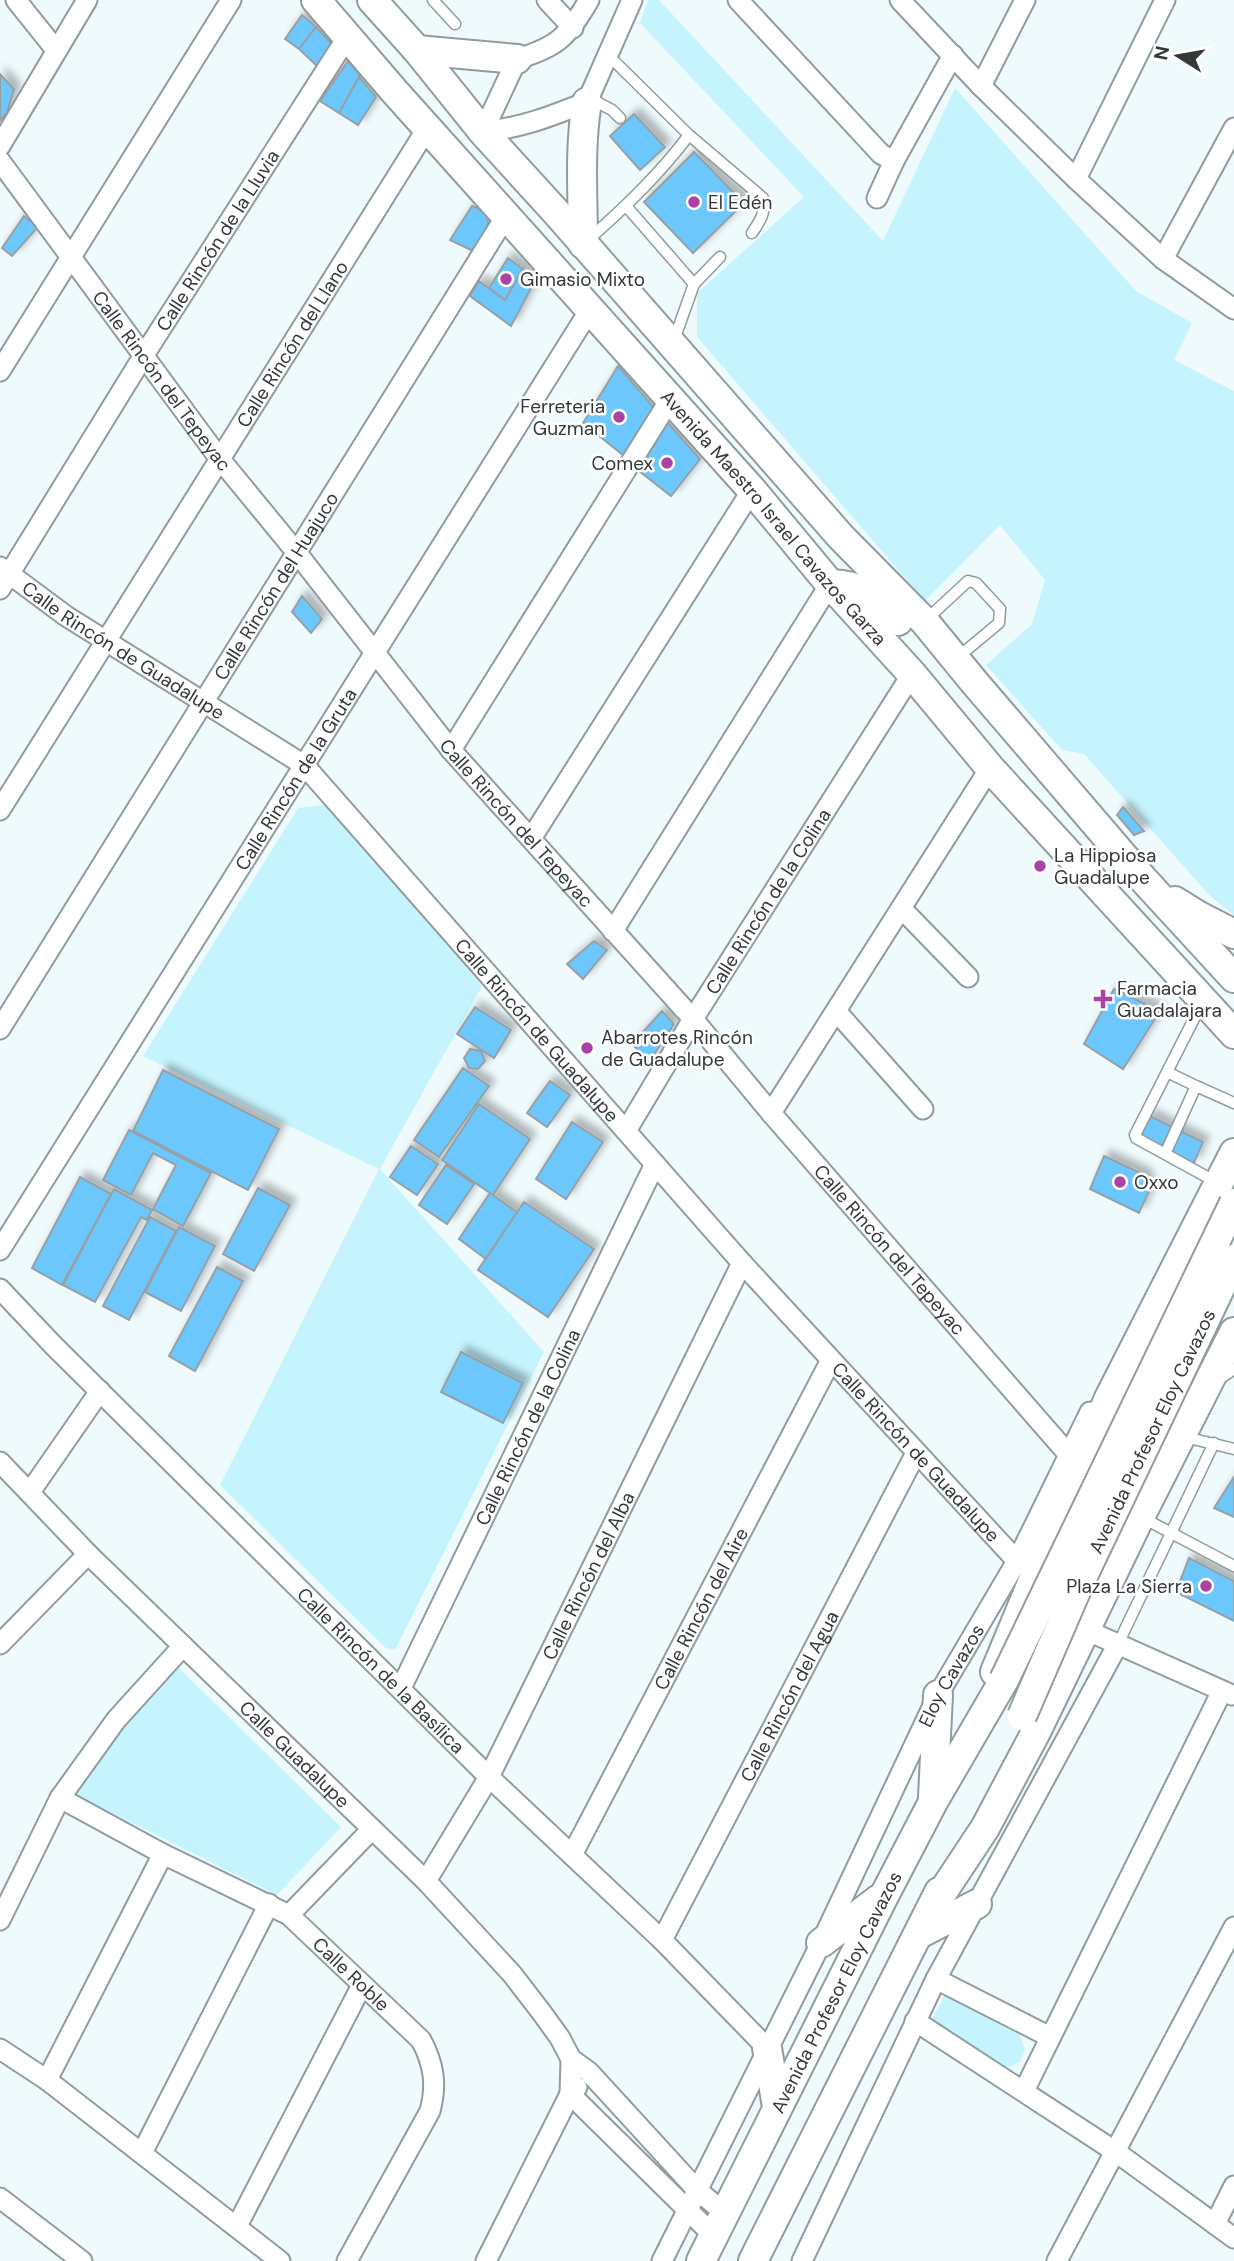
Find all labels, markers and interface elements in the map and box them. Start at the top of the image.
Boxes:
north arrow [1143,21,1213,91]
text: N [1148,44,1175,62]
street label: Calle Rincón de la Lluvia [150,145,285,336]
place label: El Edén [708,190,772,215]
marker: El Edén [686,194,702,210]
street label: Calle Rincón del Llano [230,256,354,432]
place label: Gimasio Mixto [520,267,645,292]
marker: Gimasio Mixto [498,271,514,287]
street label: Calle Rincón del Tepeyac [87,285,237,476]
street label: Avenida Maestro Israel Cavazos Garza [655,384,892,651]
place label: Ferreteria Guzman [520,394,605,441]
marker: Ferreteria Guzman [611,409,627,425]
place label: Comex [591,451,654,476]
marker: Comex [659,455,675,471]
street label: Calle Rincón del Huajuco [208,487,344,685]
street label: Calle Rincón de Guadalupe [17,575,230,725]
street label: Calle Rincón de la Gruta [229,683,362,875]
street label: Calle Rincón del Tepeyac [434,733,599,912]
street label: Calle Rincón de la Colina [699,804,836,999]
place label: La Hippiosa Guadalupe [1054,843,1156,890]
marker: La Hippiosa Guadalupe [1032,858,1048,874]
street label: Calle Rincón de Guadalupe [450,933,625,1127]
place label: Farmacia Guadalajara [1117,976,1222,1023]
marker: Farmacia Guadalajara [1095,991,1111,1007]
place label: Abarrotes Rincón de Guadalupe [601,1025,753,1072]
marker: Abarrotes Rincón de Guadalupe [579,1040,595,1056]
street label: Calle Rincón del Tepeyac [809,1159,971,1340]
place label: Oxxo [1134,1170,1178,1195]
marker: Oxxo [1112,1174,1128,1190]
street label: Avenida Profesor Eloy Cavazos [1083,1305,1221,1558]
street label: Calle Rincón de la Colina [469,1325,586,1530]
street label: Calle Rincón de Guadalupe [827,1356,1006,1547]
street label: Calle Rincón del Alba [536,1487,640,1664]
street label: Calle Rincón del Aire [648,1523,754,1694]
place label: Plaza La Sierra [1066,1574,1192,1599]
marker: Plaza La Sierra [1198,1578,1214,1594]
street label: Calle Rincón de la Basílica [292,1582,470,1759]
street label: Calle Rincón del Agua [734,1606,844,1786]
street label: Eloy Cavazos [912,1619,990,1731]
street label: Calle Guadalupe [234,1695,355,1813]
street label: Avenida Profesor Eloy Cavazos [765,1867,907,2117]
street label: Calle Roble [307,1931,395,2016]

